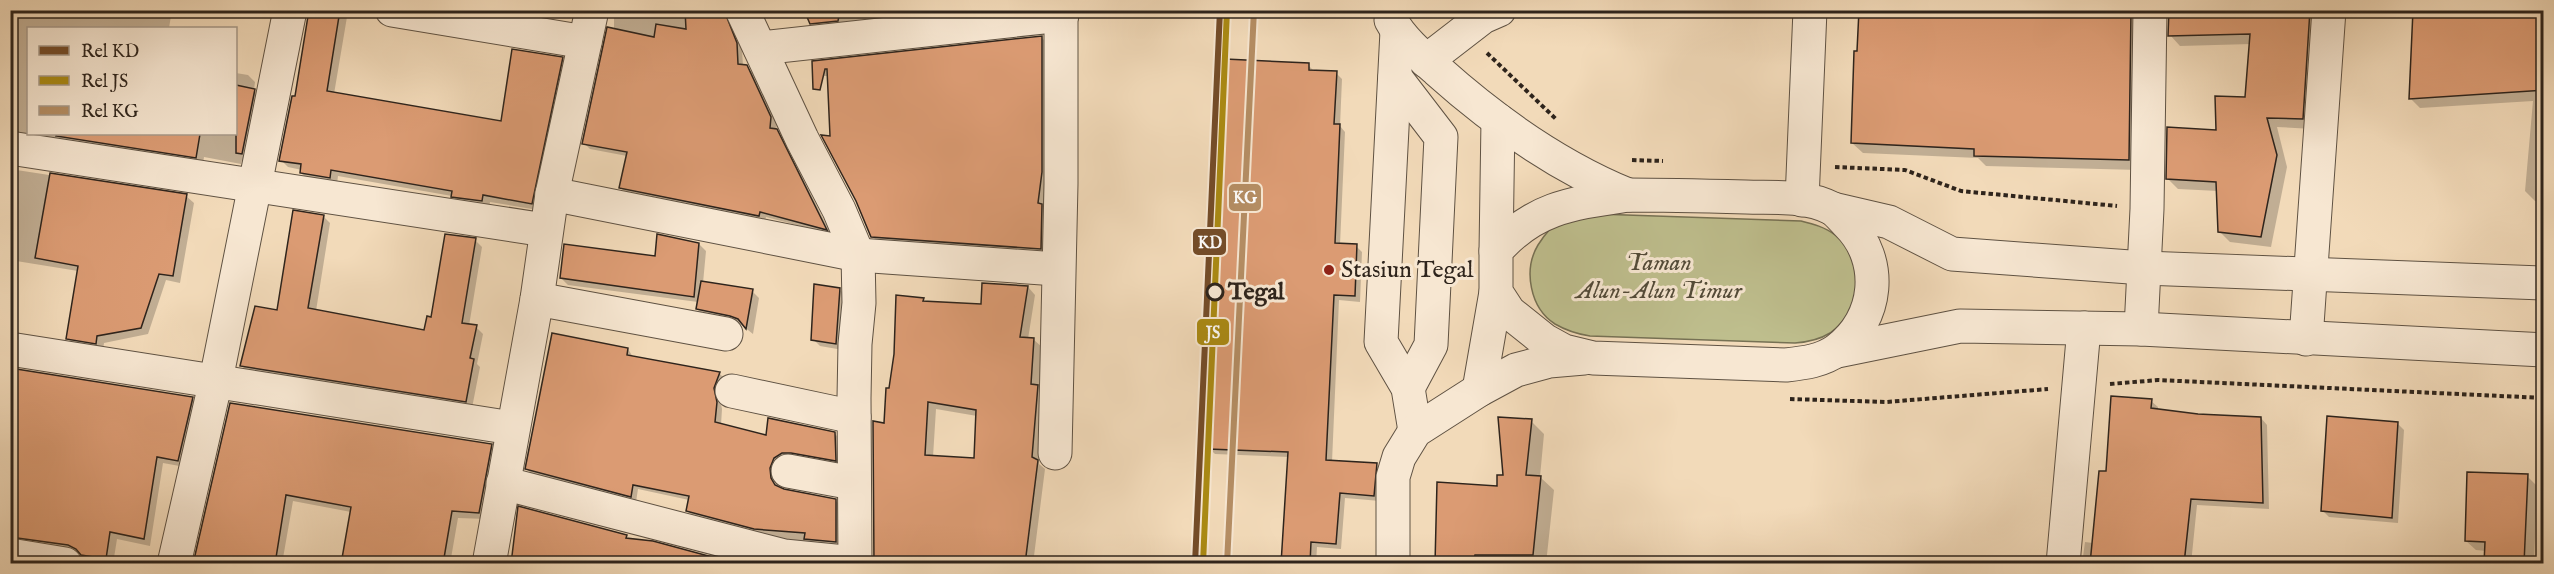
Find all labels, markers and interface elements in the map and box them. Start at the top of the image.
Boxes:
legend [27,27,237,135]
text: Rel KD [81,41,139,64]
text: Rel JS [81,71,128,94]
text: Rel KG [81,101,139,124]
line badge: KG [1228,183,1262,212]
text: KG [1233,189,1257,209]
line badge: KD [1192,228,1227,256]
text: KD [1198,234,1222,254]
park label: Taman Alun-Alun Timur [1573,248,1744,307]
place label: Stasiun Tegal [1341,255,1474,286]
marker: Stasiun Tegal [1322,263,1336,277]
place label: Tegal [1227,277,1285,308]
marker: Tegal [1206,283,1224,301]
line badge: JS [1196,318,1230,346]
text: JS [1204,324,1220,344]

